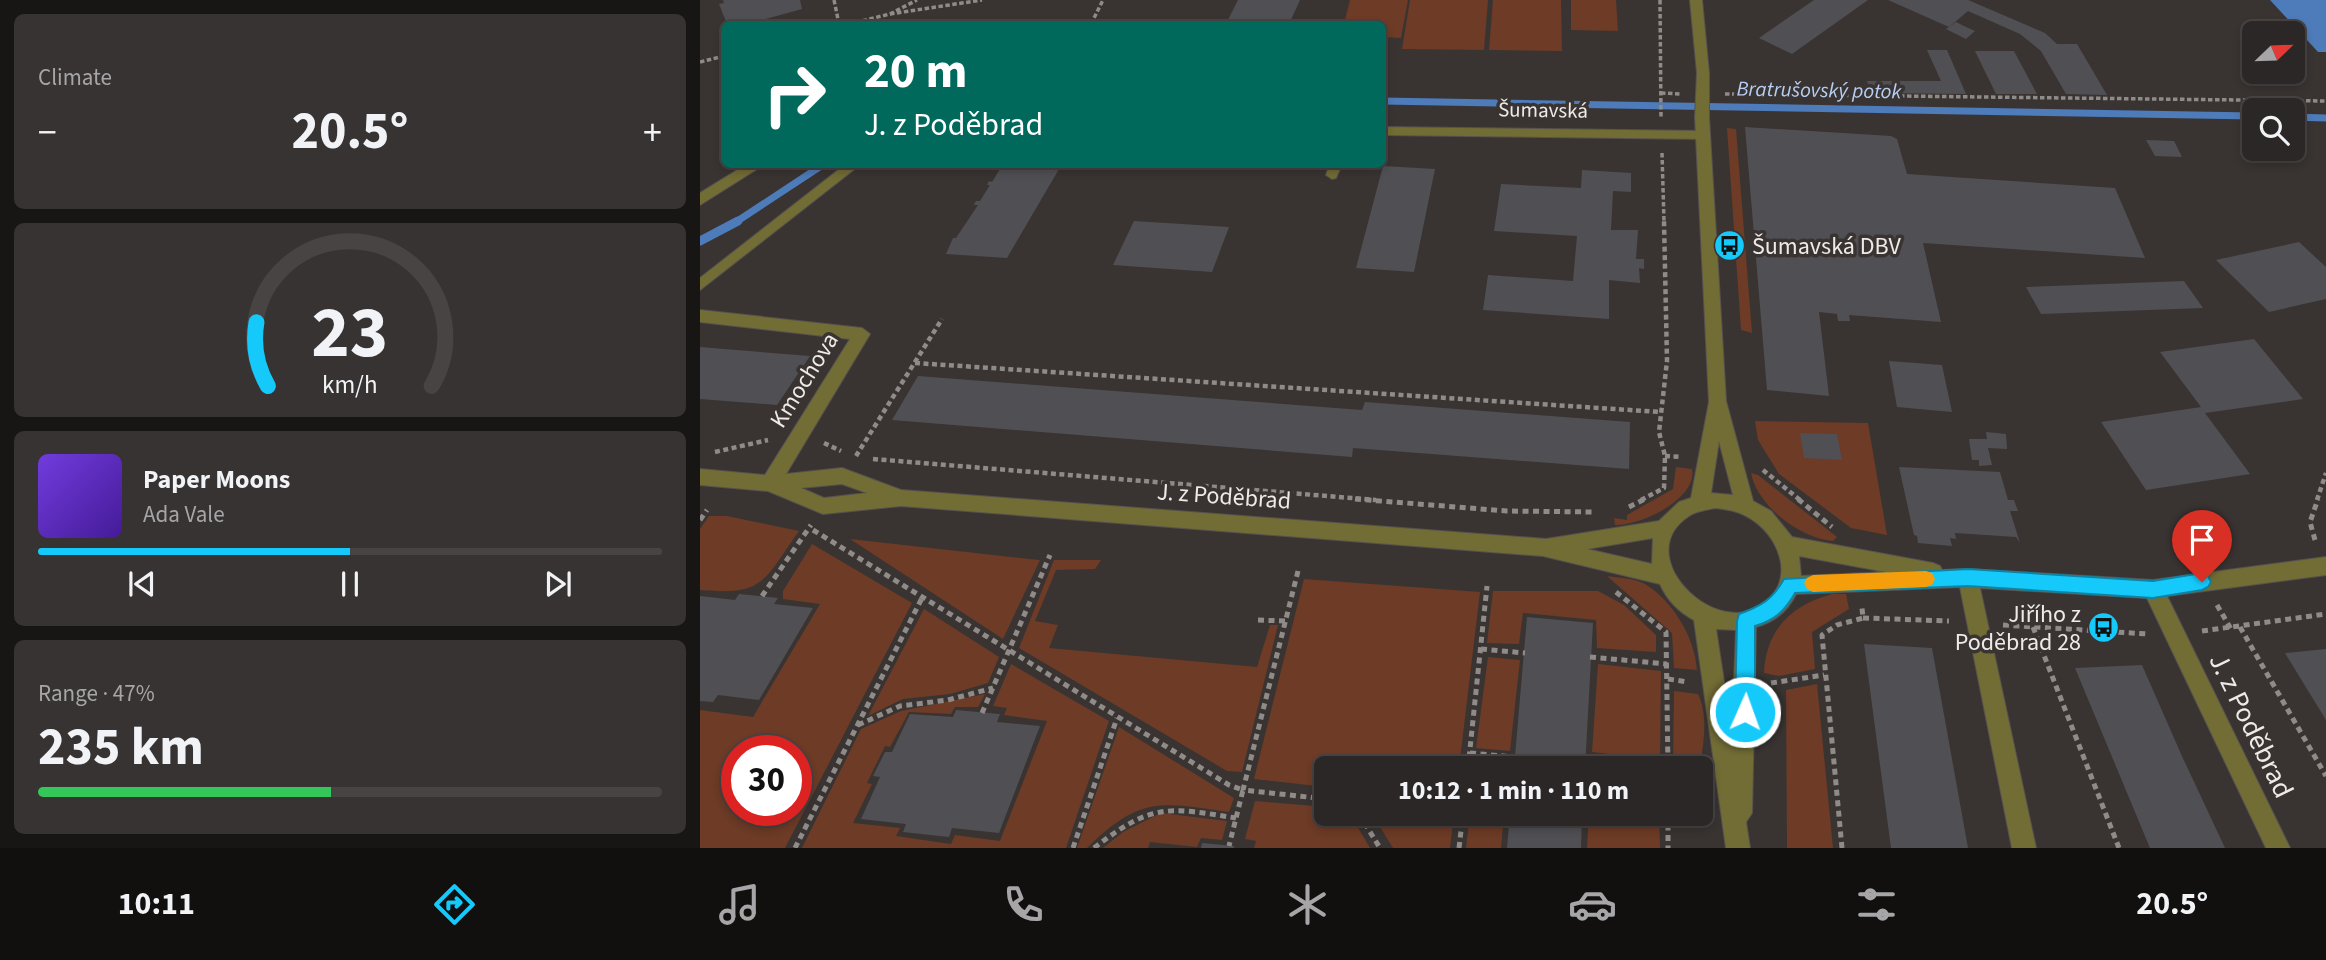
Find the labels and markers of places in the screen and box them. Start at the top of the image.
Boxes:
bus stop icon: Šumavská DBV [1712,229,1746,263]
place label: Šumavská DBV [1752,229,1901,264]
pin [2172,510,2232,582]
place label: Jiřího z Poděbrad 28 [1955,597,2081,660]
bus stop icon: Jiřího z Poděbrad 28 [2087,611,2121,645]

